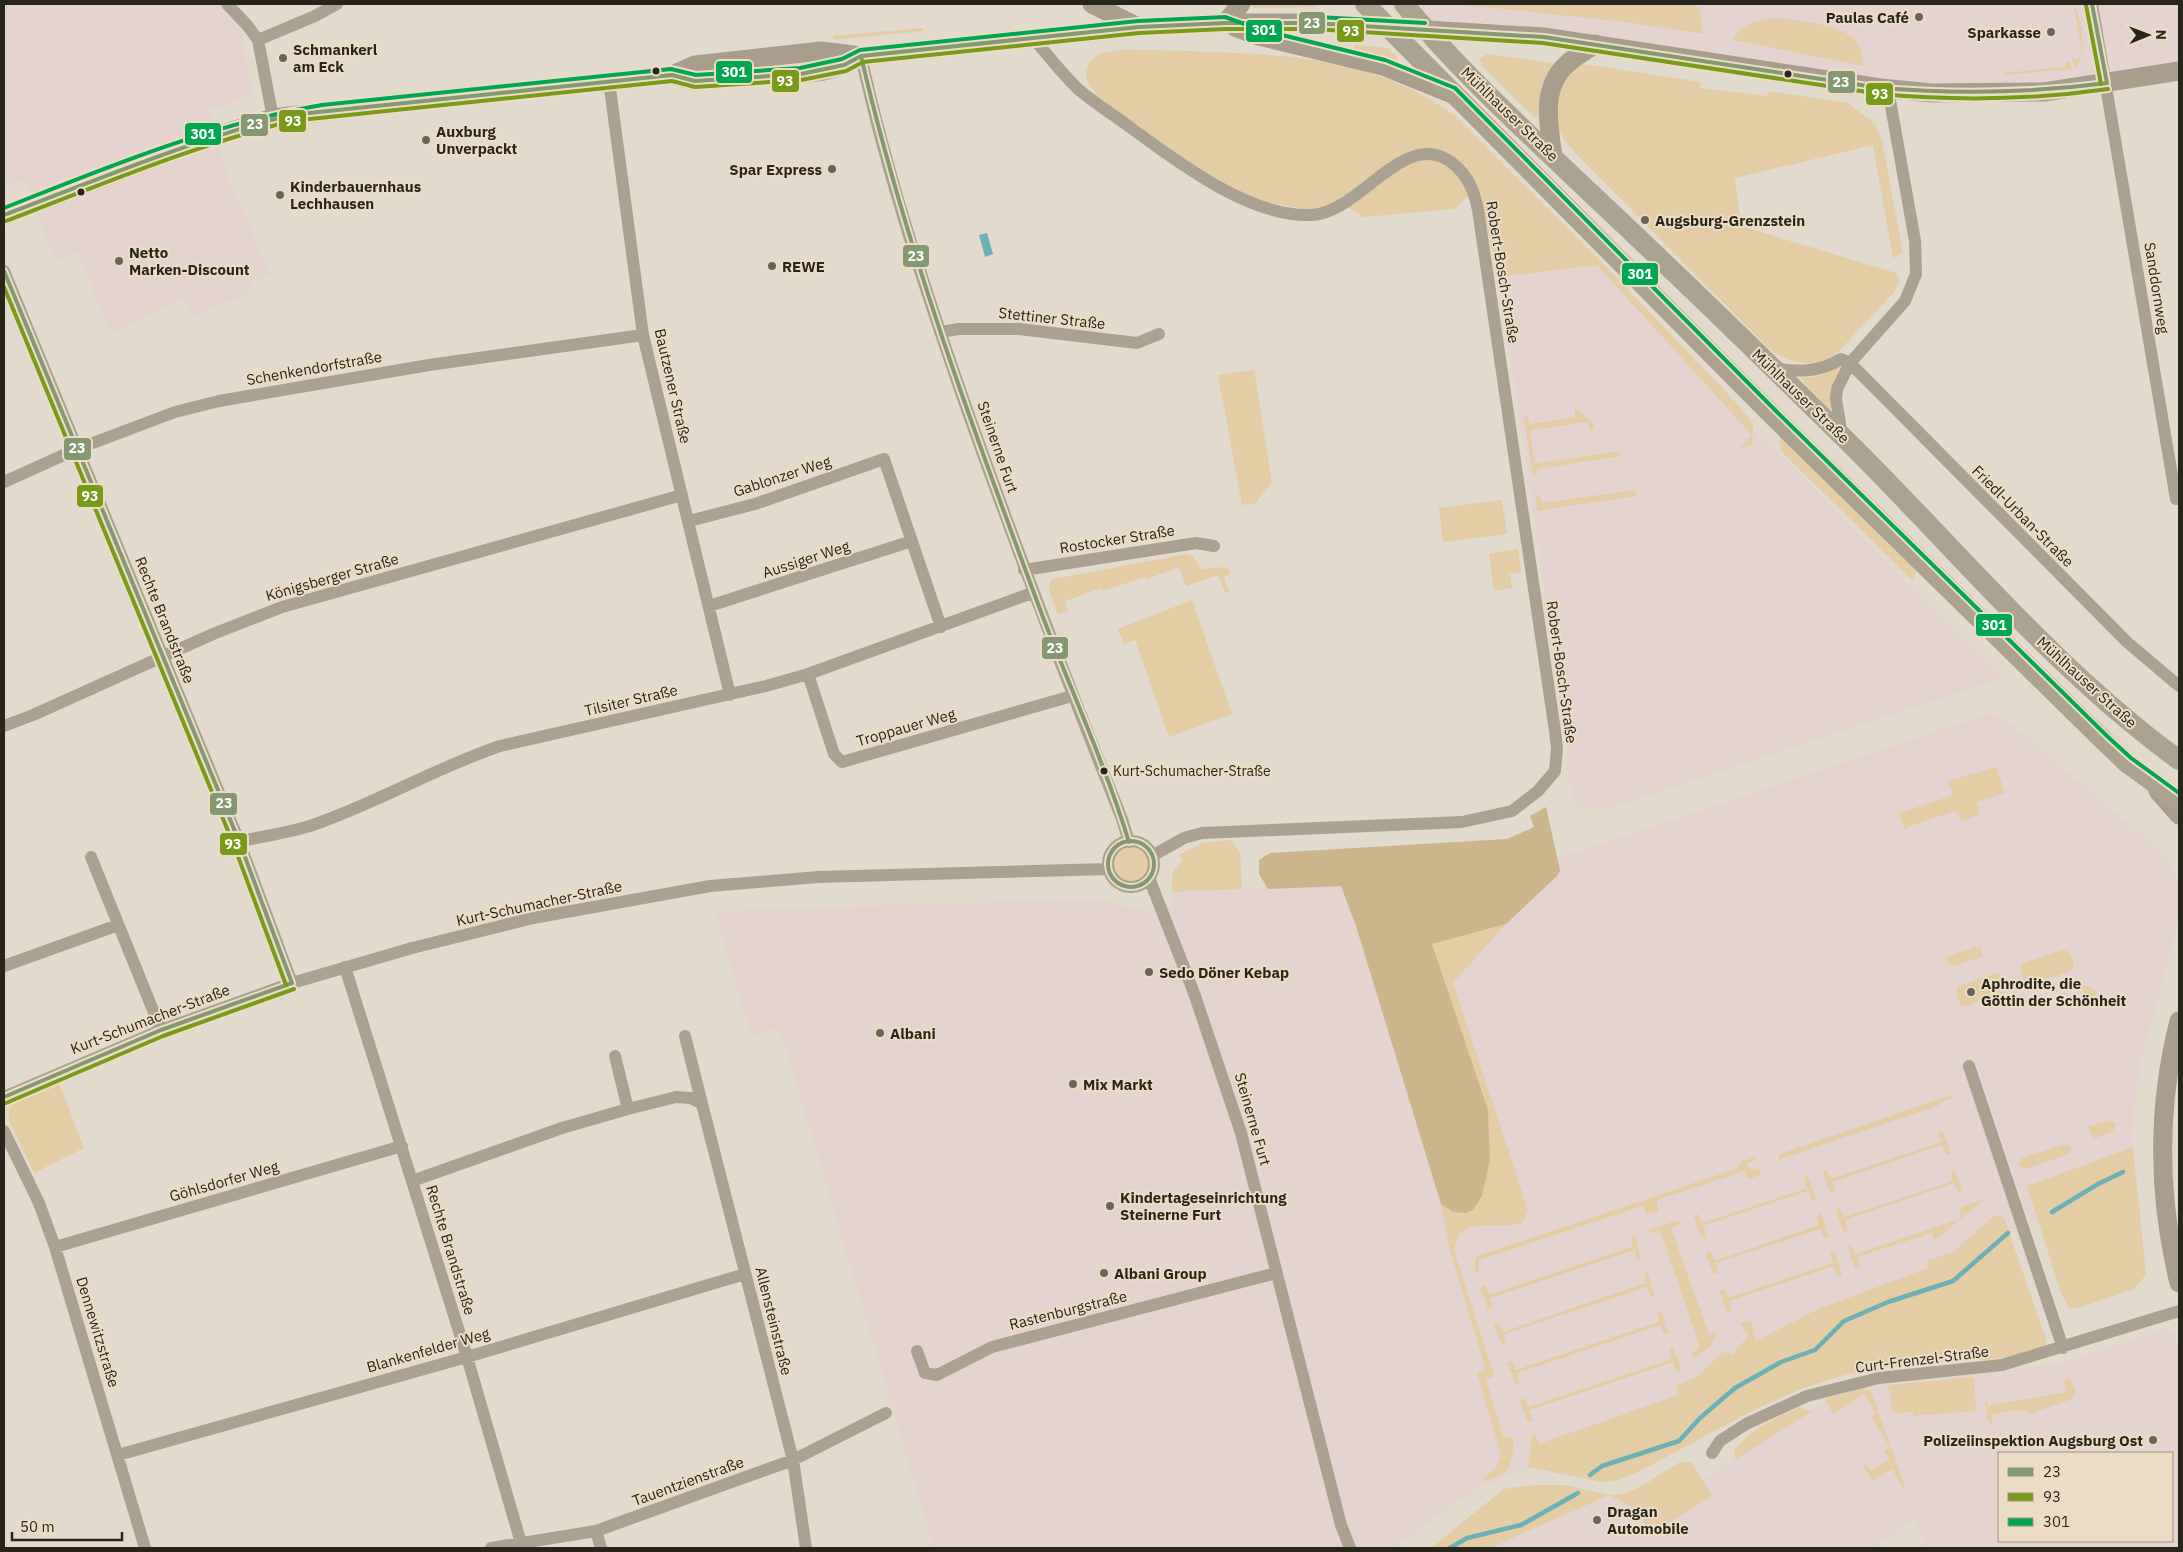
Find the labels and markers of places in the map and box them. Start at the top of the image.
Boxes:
place label: Paulas Café [1826,8,1909,27]
marker: Paulas Café [1913,11,1925,23]
place label: Sparkasse [1967,23,2041,42]
marker: Sparkasse [2045,26,2057,38]
place label: Schmankerl am Eck [293,40,378,76]
marker: Schmankerl am Eck [277,52,289,64]
unlabelled marker [651,66,661,76]
unlabelled marker [1783,69,1793,79]
place label: Auxburg Unverpackt [436,122,518,158]
marker: Auxburg Unverpackt [420,134,432,146]
place label: Spar Express [729,160,822,179]
marker: Spar Express [826,163,838,175]
place label: Kinderbauernhaus Lechhausen [290,177,422,213]
unlabelled marker [76,187,86,197]
marker: Kinderbauernhaus Lechhausen [274,189,286,201]
place label: Augsburg-Grenzstein [1655,211,1805,230]
marker: Augsburg-Grenzstein [1639,214,1651,226]
place label: Netto Marken-Discount [129,243,250,279]
marker: Netto Marken-Discount [113,255,125,267]
place label: REWE [782,257,825,276]
marker: REWE [766,260,778,272]
place label: Kurt-Schumacher-Straße [1113,762,1271,780]
marker: Kurt-Schumacher-Straße [1099,766,1109,776]
place label: Sedo Döner Kebap [1159,963,1289,982]
marker: Sedo Döner Kebap [1143,966,1155,978]
place label: Aphrodite, die Göttin der Schönheit [1981,974,2127,1010]
marker: Aphrodite, die Göttin der Schönheit [1965,986,1977,998]
place label: Albani [890,1024,936,1043]
marker: Albani [874,1027,886,1039]
place label: Mix Markt [1083,1075,1153,1094]
marker: Mix Markt [1067,1078,1079,1090]
place label: Kindertageseinrichtung Steinerne Furt [1120,1188,1287,1224]
marker: Kindertageseinrichtung Steinerne Furt [1104,1200,1116,1212]
place label: Albani Group [1114,1264,1207,1283]
marker: Albani Group [1098,1267,1110,1279]
place label: Polizeiinspektion Augsburg Ost [1923,1431,2143,1450]
marker: Polizeiinspektion Augsburg Ost [2147,1434,2159,1446]
place label: Dragan Automobile [1607,1502,1689,1538]
marker: Dragan Automobile [1591,1514,1603,1526]

